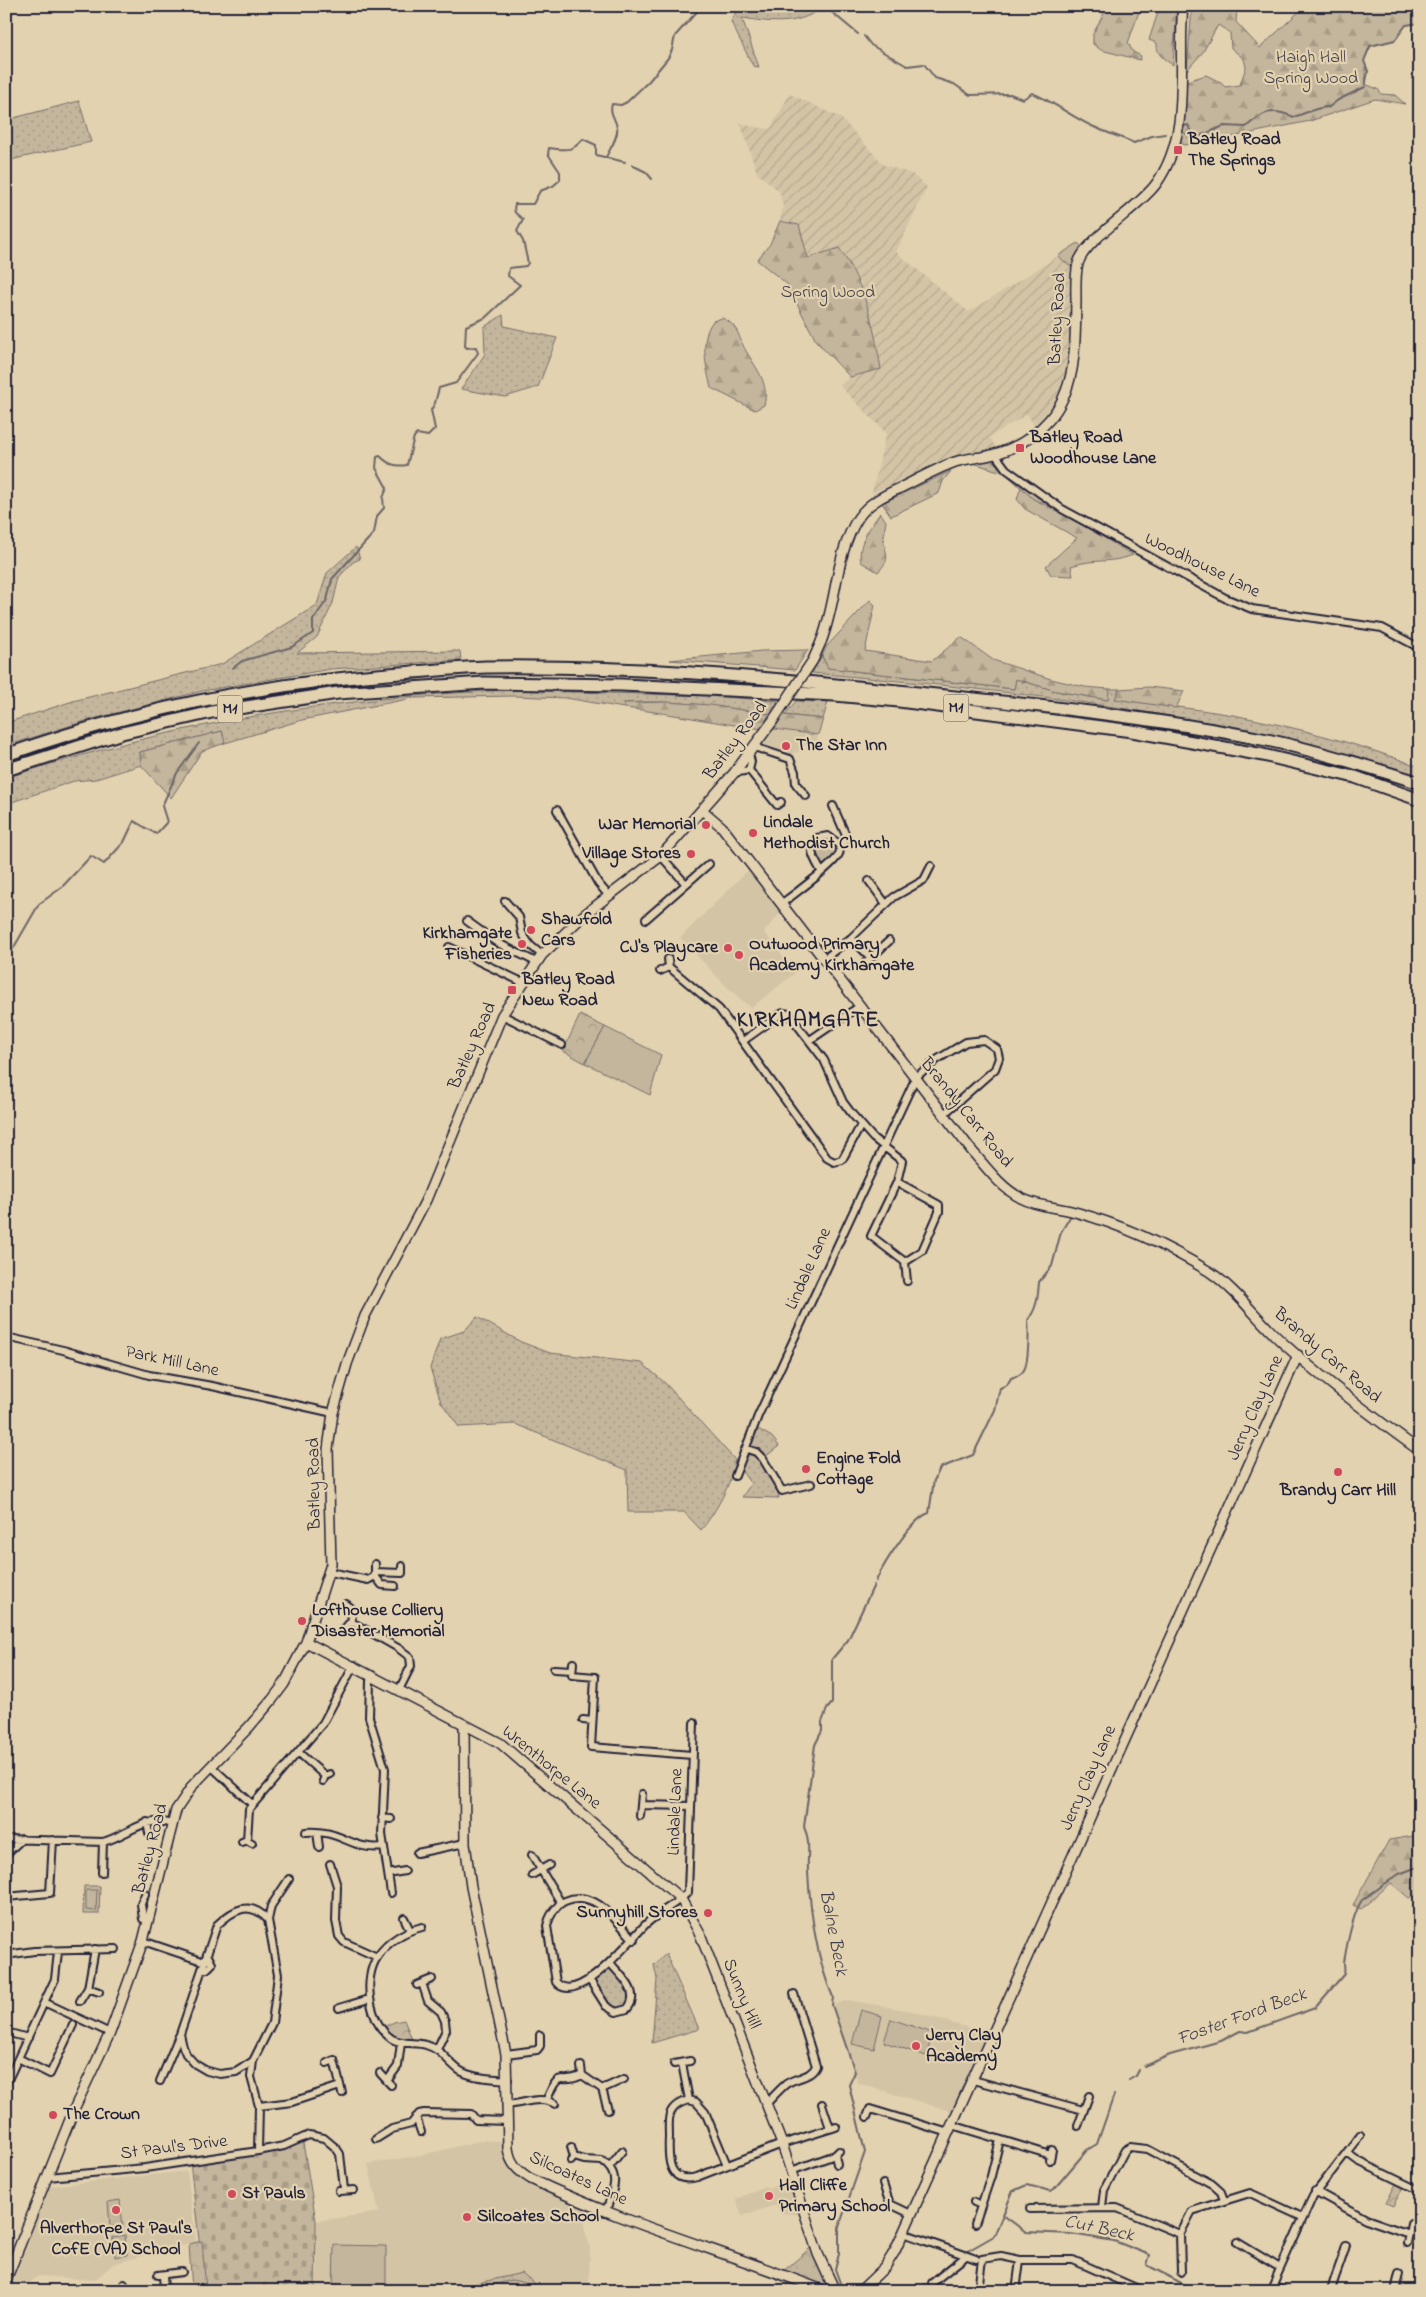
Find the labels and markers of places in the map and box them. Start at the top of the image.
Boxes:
place label: Batley Road The Springs [1187,127,1282,175]
marker: Batley Road The Springs [1172,144,1184,156]
place label: Batley Road Woodhouse Lane [1029,425,1157,472]
marker: Batley Road Woodhouse Lane [1014,442,1026,454]
place label: The Star Inn [796,733,887,759]
marker: The Star Inn [780,740,792,752]
place label: Lindale Methodist Church [763,810,890,857]
place label: War Memorial [598,812,696,838]
marker: War Memorial [700,819,712,831]
marker: Lindale Methodist Church [747,827,759,839]
place label: Village Stores [581,841,681,868]
marker: Village Stores [685,848,697,860]
place label: Shawfold Cars [541,907,613,954]
place label: Kirkhamgate Fisheries [422,921,513,968]
marker: Shawfold Cars [525,924,537,936]
place label: Outwood Primary Academy Kirkhamgate [749,932,915,980]
place label: CJ's Playcare [620,935,719,962]
marker: Kirkhamgate Fisheries [516,938,528,950]
marker: CJ's Playcare [722,942,734,954]
marker: Outwood Primary Academy Kirkhamgate [733,949,745,961]
place label: Batley Road New Road [521,967,616,1014]
marker: Batley Road New Road [506,984,518,996]
place label: Engine Fold Cottage [816,1446,901,1494]
marker: Engine Fold Cottage [800,1463,812,1475]
marker: Brandy Carr Hill [1332,1466,1344,1478]
place label: Brandy Carr Hill [1279,1478,1396,1505]
place label: Lofthouse Colliery Disaster Memorial [311,1598,445,1645]
marker: Lofthouse Colliery Disaster Memorial [296,1615,308,1627]
place label: Sunnyhill Stores [576,1900,698,1927]
marker: Sunnyhill Stores [702,1907,714,1919]
place label: Jerry Clay Academy [926,2023,1001,2071]
marker: Jerry Clay Academy [910,2040,922,2052]
place label: The Crown [63,2102,140,2128]
marker: The Crown [47,2109,59,2121]
place label: Hall Cliffe Primary School [779,2173,890,2221]
place label: St Pauls [242,2181,306,2207]
marker: St Pauls [226,2188,238,2200]
marker: Hall Cliffe Primary School [763,2190,775,2202]
marker: Alverthorpe St Paul's CofE (VA) School [110,2204,122,2216]
place label: Silcoates School [477,2204,599,2230]
marker: Silcoates School [461,2211,473,2223]
place label: Alverthorpe St Paul's CofE (VA) School [40,2216,192,2263]

